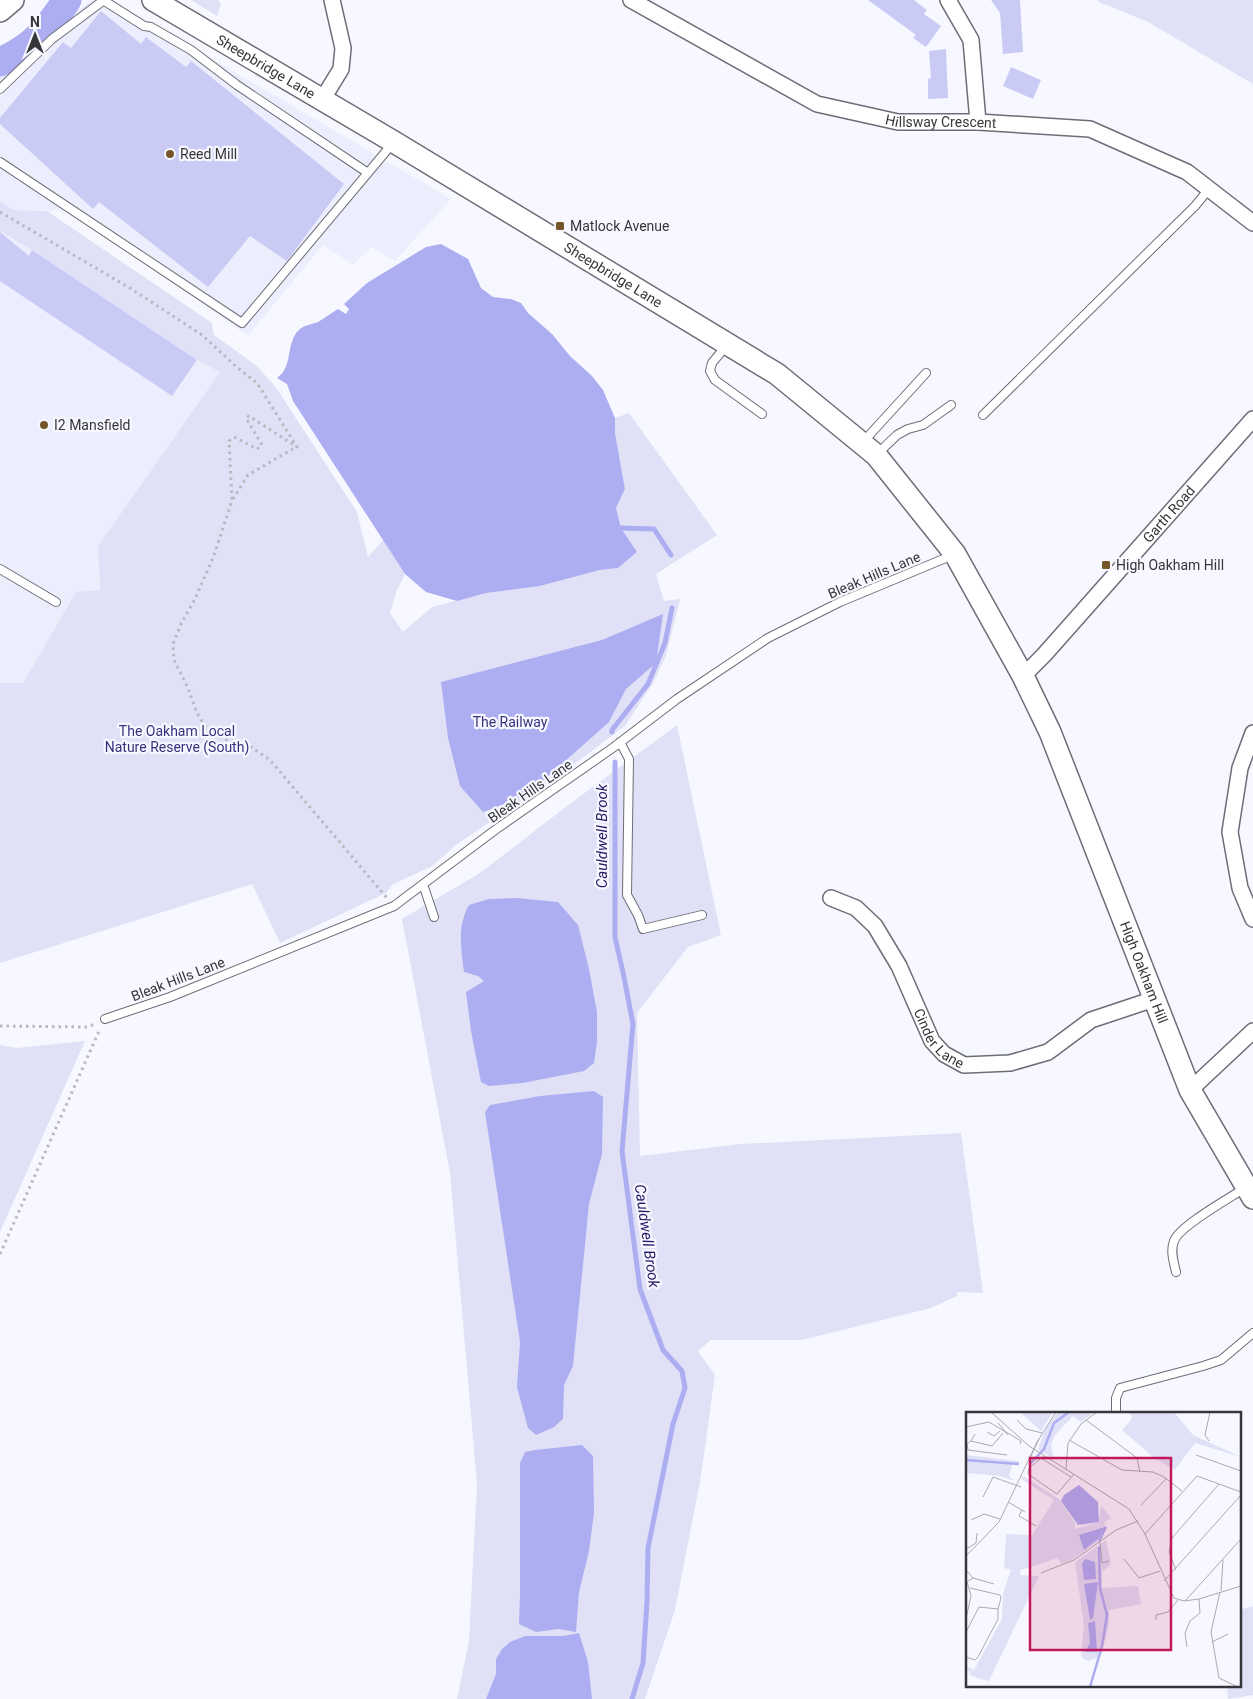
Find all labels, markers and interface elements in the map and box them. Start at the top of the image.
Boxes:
north arrow [10,10,60,60]
text: N [30,14,40,30]
street label: Sheepbridge Lane [214,31,318,102]
street label: Hillsway Crescent [884,111,997,131]
place label: Reed Mill [180,146,237,162]
marker: Reed Mill [164,148,176,160]
place label: Matlock Avenue [570,218,669,234]
marker: Matlock Avenue [554,220,566,232]
street label: Sheepbridge Lane [561,239,665,311]
place label: I2 Mansfield [54,417,130,433]
marker: I2 Mansfield [38,419,50,431]
street label: Garth Road [1140,482,1198,546]
street label: Bleak Hills Lane [825,548,923,602]
place label: High Oakham Hill [1116,557,1224,573]
marker: High Oakham Hill [1100,559,1112,571]
park label: The Railway [473,714,548,730]
park label: The Oakham Local Nature Reserve (South) [105,723,249,756]
street label: Bleak Hills Lane [485,756,575,826]
water label: Cauldwell Brook [593,783,611,888]
street label: High Oakham Hill [1117,919,1171,1026]
street label: Bleak Hills Lane [129,954,227,1004]
street label: Cinder Lane [911,1006,967,1071]
water label: Cauldwell Brook [631,1183,663,1290]
inset map [966,1412,1240,1686]

